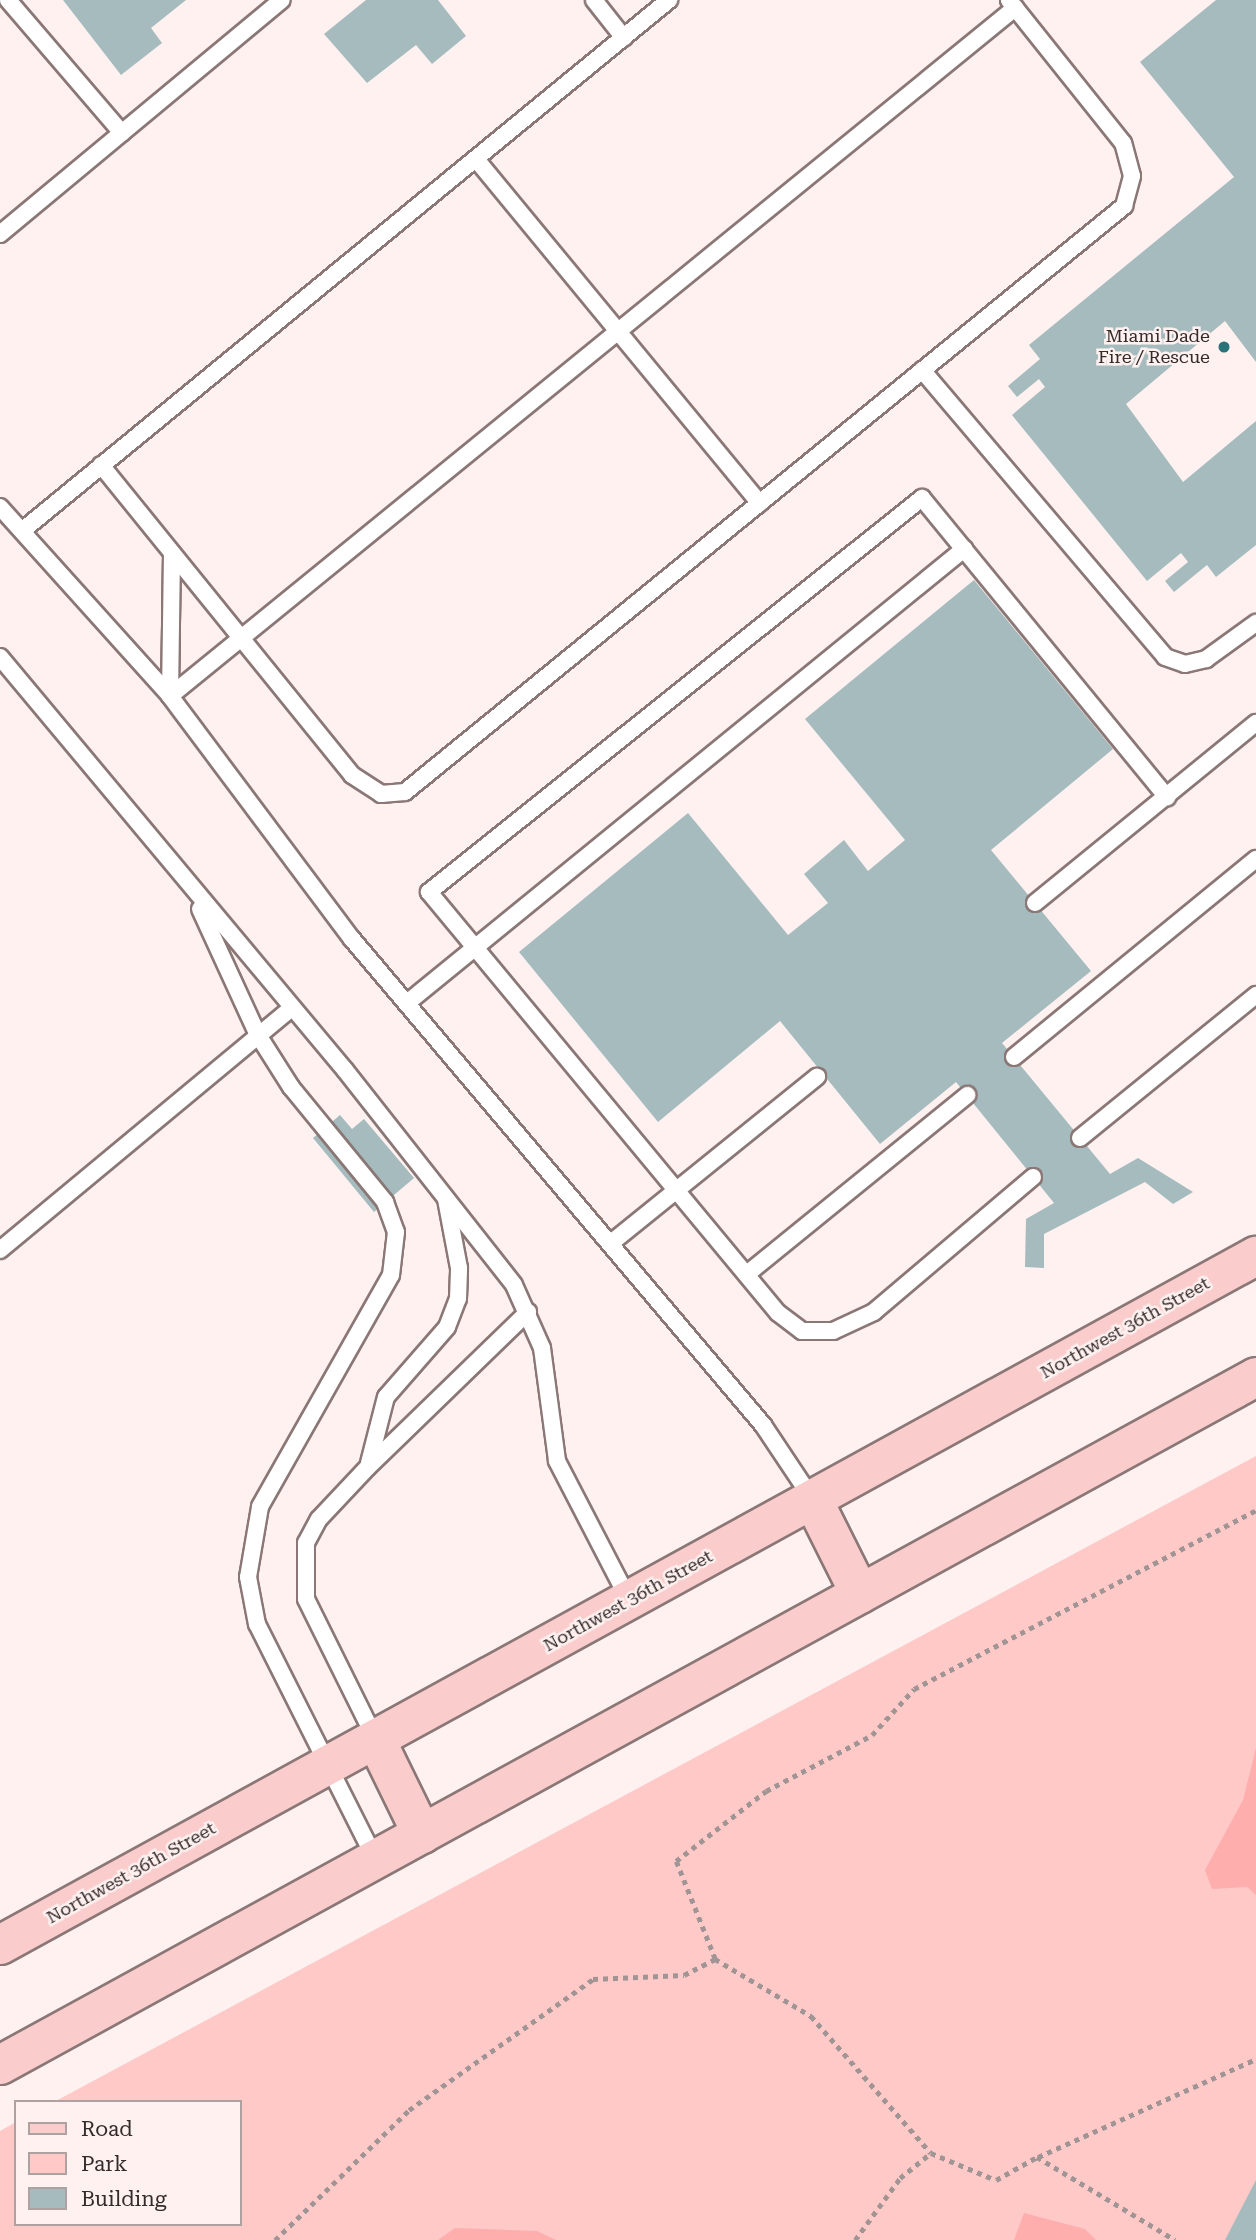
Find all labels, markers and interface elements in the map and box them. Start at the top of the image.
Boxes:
place label: Miami Dade Fire / Rescue [1098,326,1210,368]
marker: Miami Dade Fire / Rescue [1216,339,1232,355]
street label: Northwest 36th Street [1037,1272,1213,1384]
street label: Northwest 36th Street [540,1545,716,1657]
street label: Northwest 36th Street [43,1817,219,1929]
legend [14,2100,242,2226]
text: Road [81,2117,133,2141]
text: Park [81,2152,127,2176]
text: Building [81,2187,167,2211]

